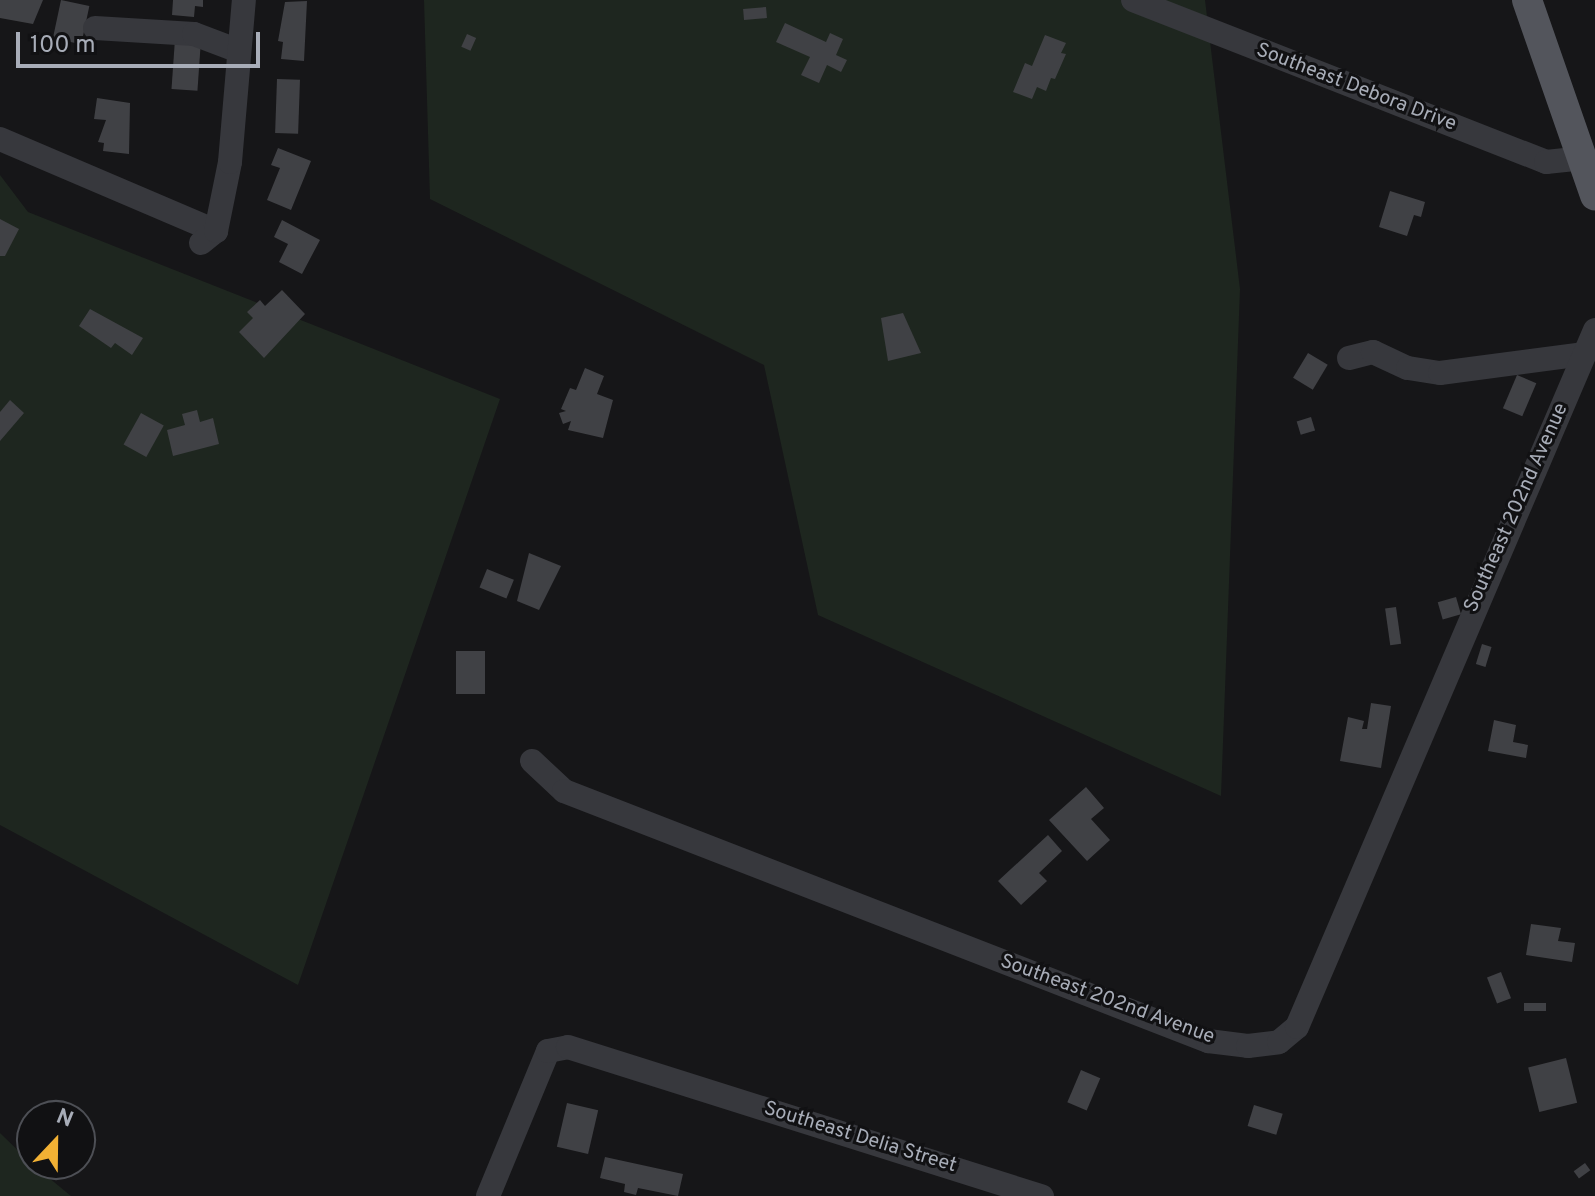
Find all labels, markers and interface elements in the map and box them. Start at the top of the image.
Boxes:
scale bar [20,16,264,66]
text: 100 m [30,31,96,61]
street label: Southeast Debora Drive [1253,39,1459,137]
street label: Southeast 202nd Avenue [1460,399,1574,617]
street label: Southeast 202nd Avenue [996,950,1218,1050]
street label: Southeast Delia Street [761,1097,959,1179]
north arrow [16,1100,96,1180]
text: N [52,1104,77,1135]

